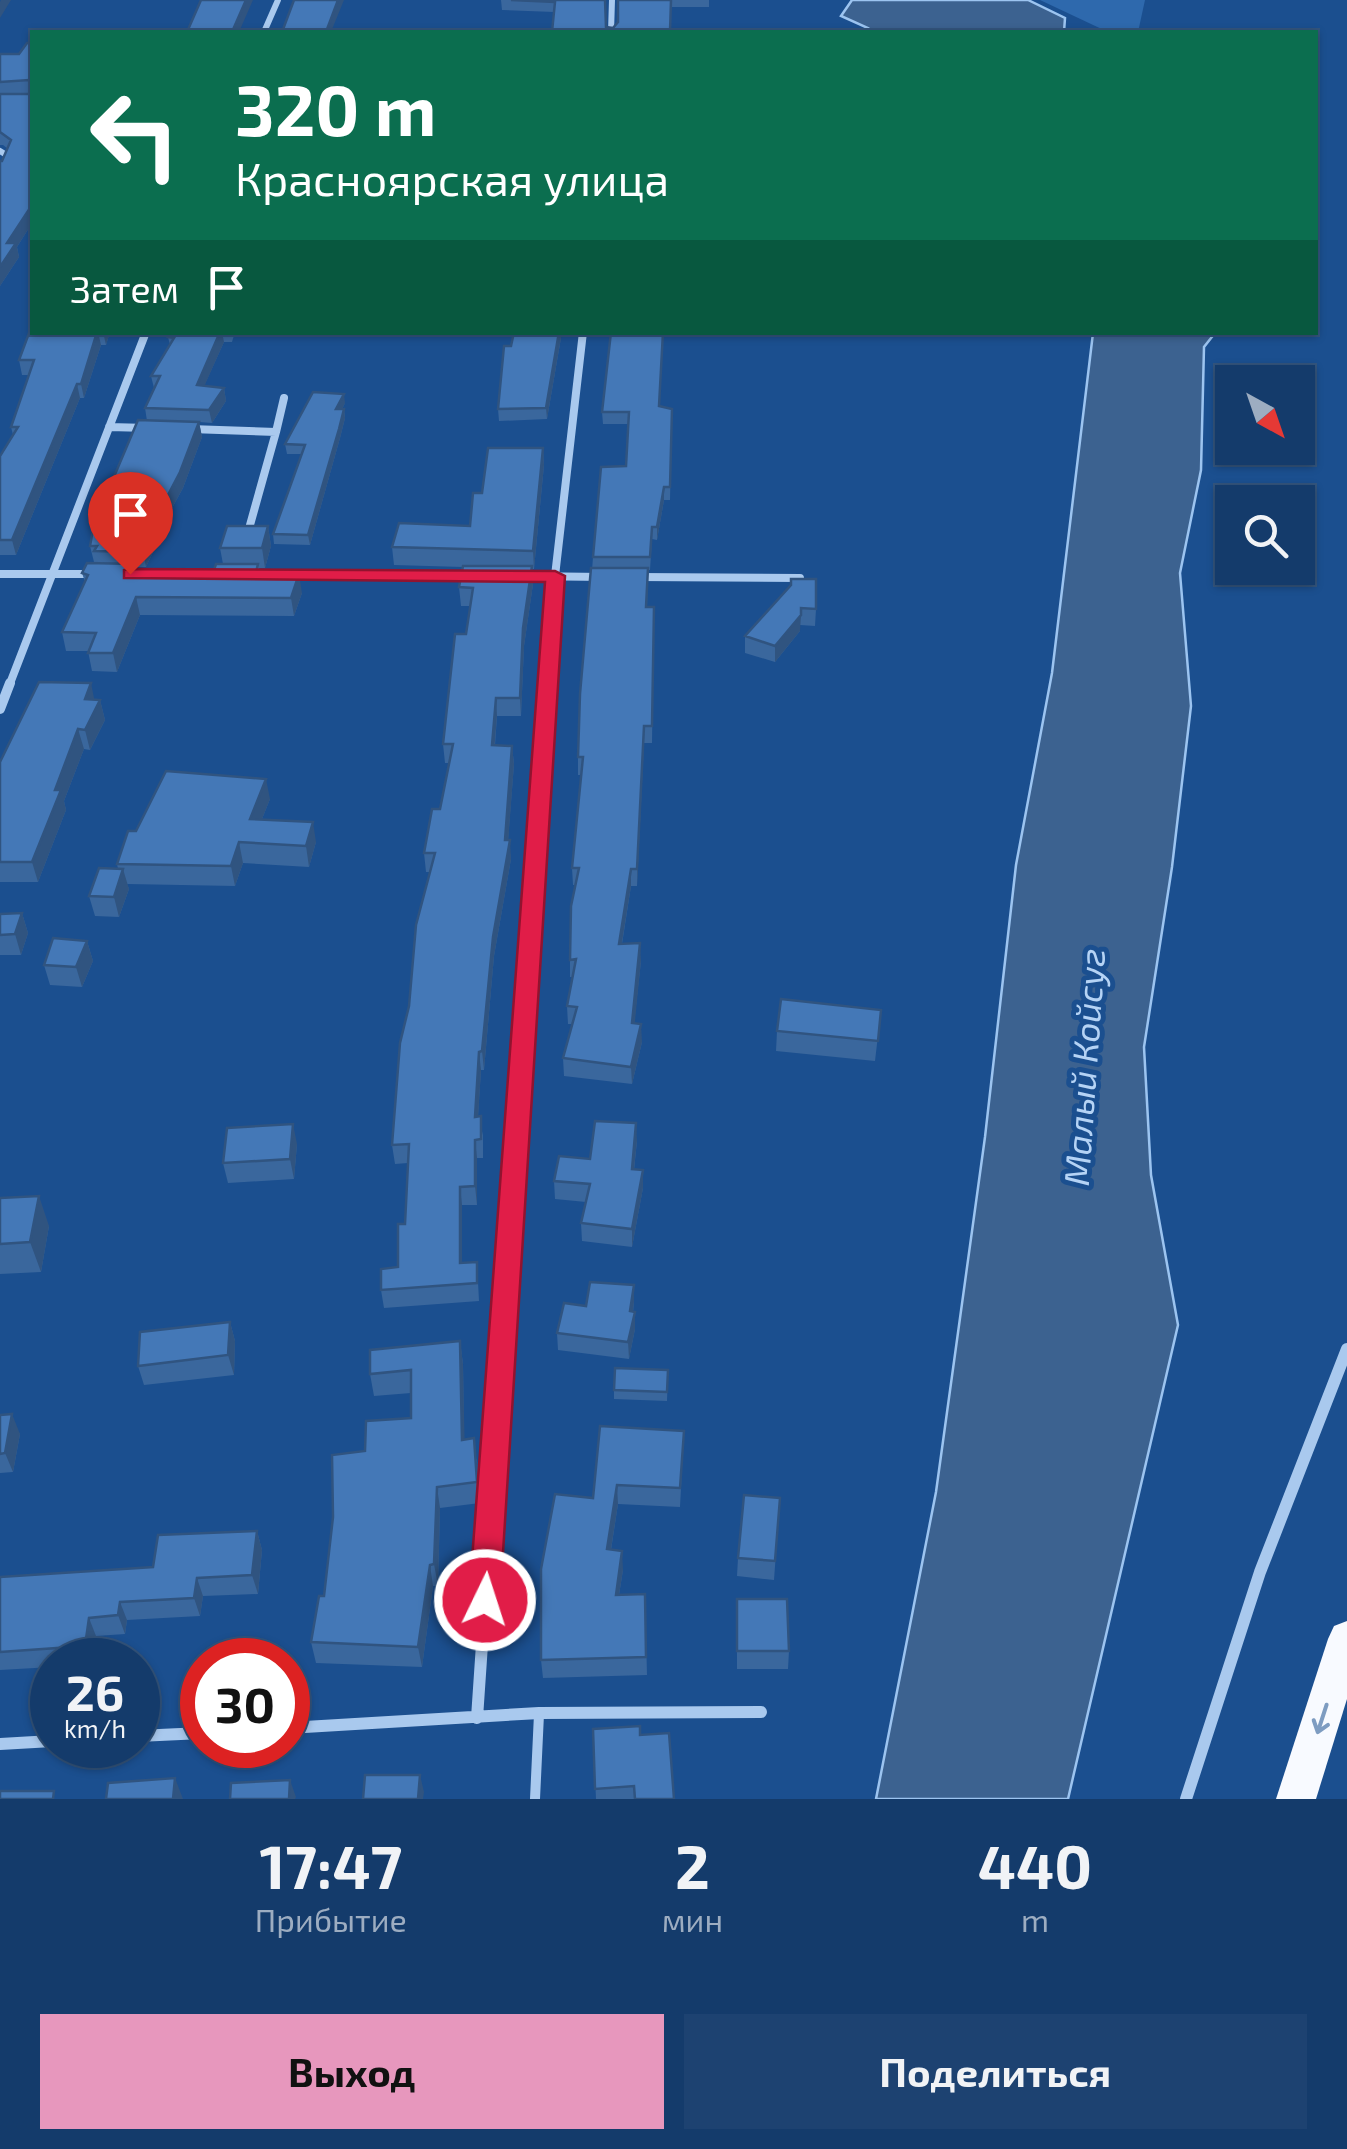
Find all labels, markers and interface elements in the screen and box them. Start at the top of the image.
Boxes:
text: 320 m [235,66,436,150]
icon: left [70,70,200,200]
text: Красноярская улица [235,151,669,205]
icon: arrive [199,260,254,315]
text: Затем [70,265,179,311]
north arrow [1215,365,1315,465]
map controls [1215,365,1315,585]
pin [88,472,173,575]
button: search [1215,485,1315,585]
icon: arrive [103,487,158,542]
water label: Малый Койсуг [1054,947,1112,1187]
position arrow [433,1548,537,1652]
speed limit sign: 30 [180,1638,310,1768]
text: 26 [66,1661,124,1721]
one-way arrow [1311,1703,1329,1734]
text: km/h [64,1713,126,1743]
text: 17:47 [259,1829,402,1901]
text: 2 [675,1829,710,1901]
text: 440 [978,1829,1092,1901]
text: Прибытие [255,1900,407,1938]
text: мин [662,1900,723,1938]
text: m [1021,1900,1049,1938]
button: Выход [40,2014,664,2129]
button: Поделиться [684,2014,1307,2129]

